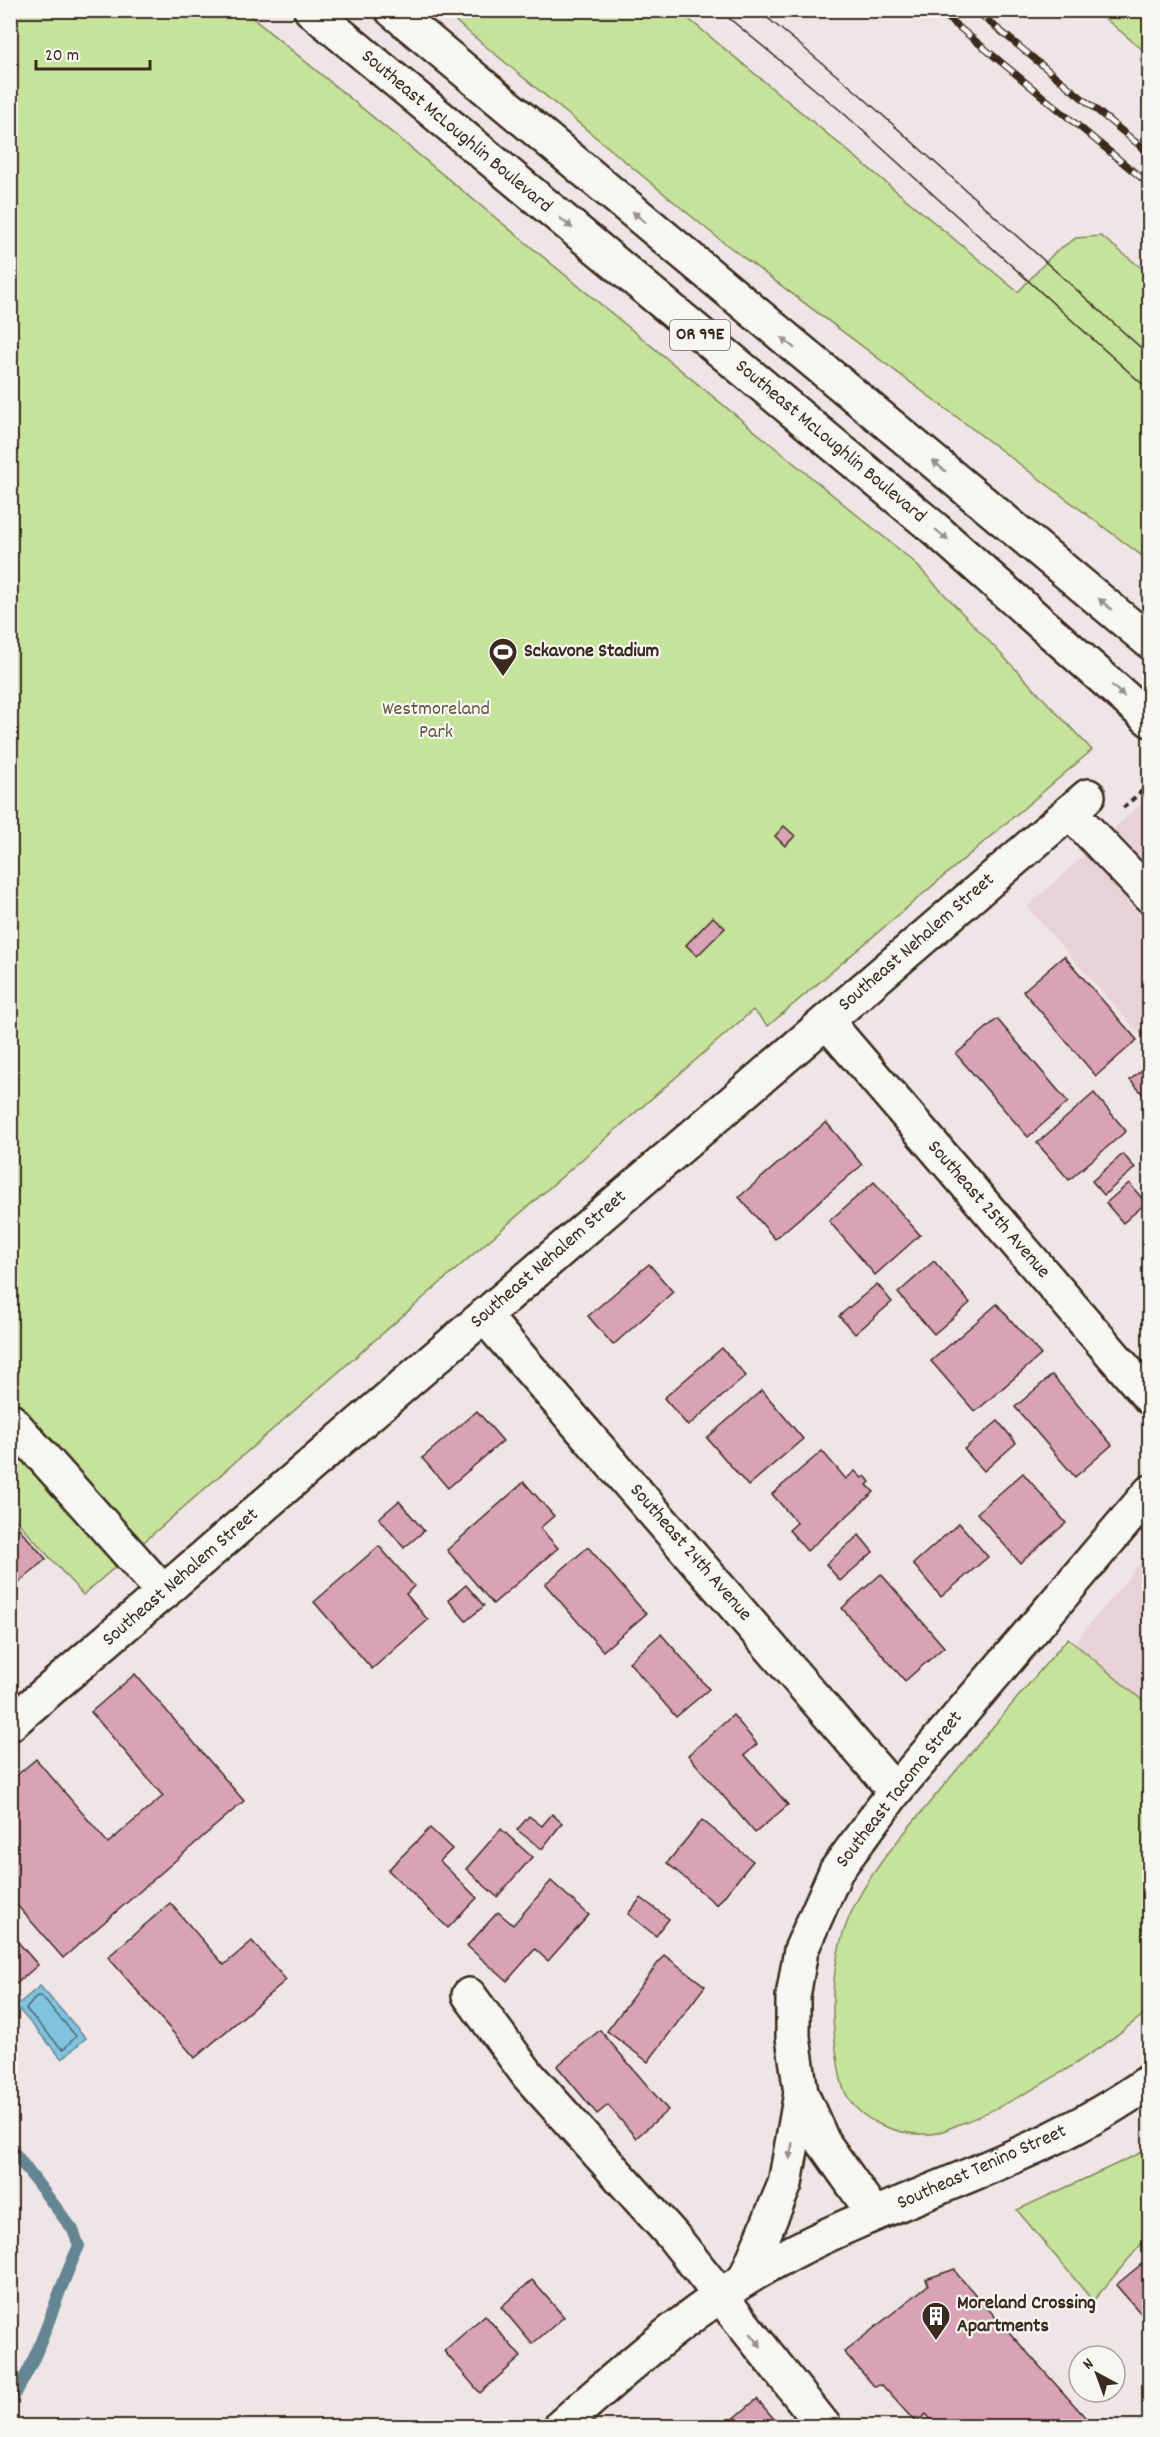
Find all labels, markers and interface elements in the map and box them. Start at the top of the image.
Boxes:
scale bar [36,33,150,71]
street label: Southeast McLoughlin Boulevard [354,43,558,221]
text: 20 m [45,44,79,69]
one-way arrow [632,211,647,224]
one-way arrow [558,216,573,228]
road number: OR 99E [670,320,730,350]
one-way arrow [780,336,796,349]
street label: Southeast McLoughlin Boulevard [728,353,932,531]
one-way arrow [932,460,947,472]
one-way arrow [934,528,949,542]
one-way arrow [1098,598,1113,611]
sports icon: Sckavone Stadium [487,636,519,678]
place label: Sckavone Stadium [524,638,660,666]
one-way arrow [1111,684,1125,698]
park label: Westmoreland Park [382,696,490,747]
street label: Southeast Nehalem Street [833,867,1001,1019]
street label: Southeast 25th Avenue [920,1135,1056,1285]
street label: Southeast Nehalem Street [465,1184,633,1336]
street label: Southeast 24th Avenue [622,1478,758,1628]
street label: Southeast Nehalem Street [97,1502,265,1654]
street label: Southeast Tacoma Street [830,1706,970,1874]
street label: Southeast Tenino Street [893,2118,1071,2218]
one-way arrow [786,2141,795,2160]
place label: Moreland Crossing Apartments [957,2290,1096,2341]
building icon: Moreland Crossing Apartments [920,2300,952,2342]
one-way arrow [749,2332,762,2348]
north arrow [1067,2344,1127,2404]
text: N [1078,2353,1099,2376]

